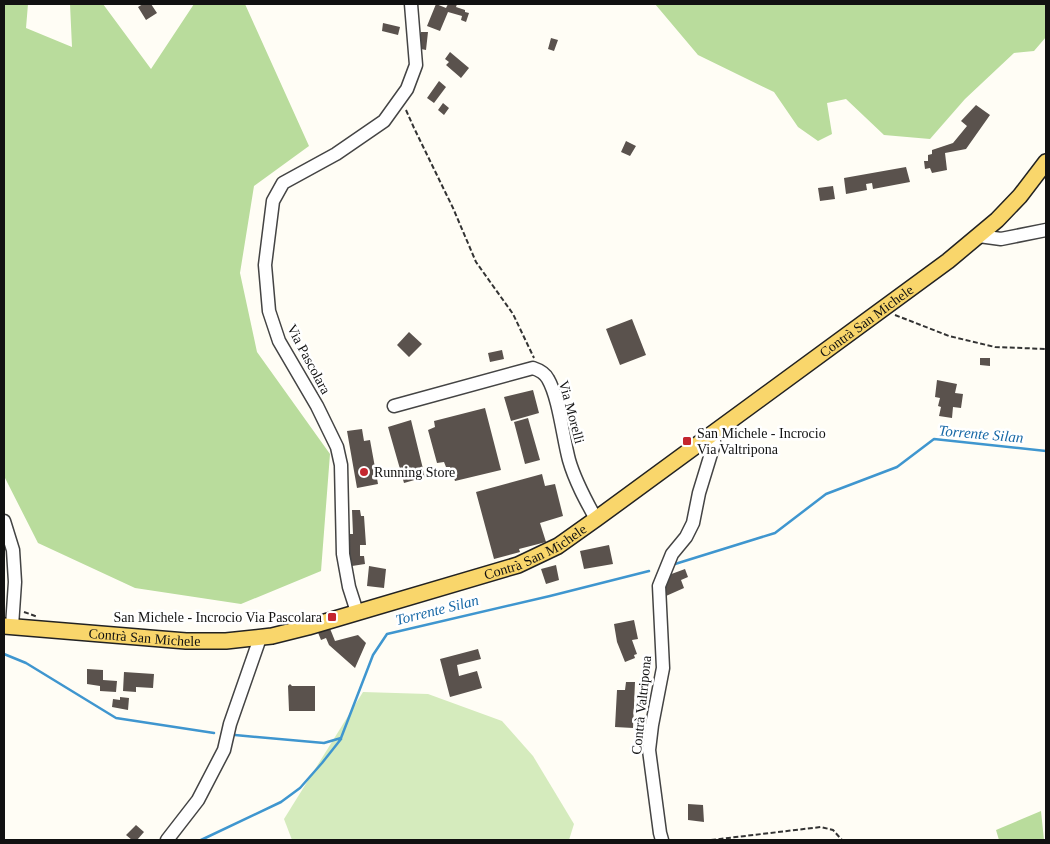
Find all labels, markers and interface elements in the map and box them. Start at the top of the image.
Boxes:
street label: Contrà San Michele [817,282,916,360]
street label: Via Pascolara [284,322,334,397]
street label: Via Morelli [556,379,587,446]
water label: Torrente Silan [938,422,1024,446]
place label: San Michele - Incrocio Via Valtripona [697,426,826,457]
marker: San Michele - Incrocio Via Valtripona [681,435,693,447]
place label: Running Store [374,465,455,480]
marker: Running Store [358,466,370,478]
street label: Contrà San Michele [482,521,589,583]
water label: Torrente Silan [394,592,480,628]
place label: San Michele - Incrocio Via Pascolara [114,610,323,625]
marker: San Michele - Incrocio Via Pascolara [326,611,338,623]
street label: Contrà San Michele [88,626,200,649]
street label: Contrà Valtripona [629,654,654,755]

